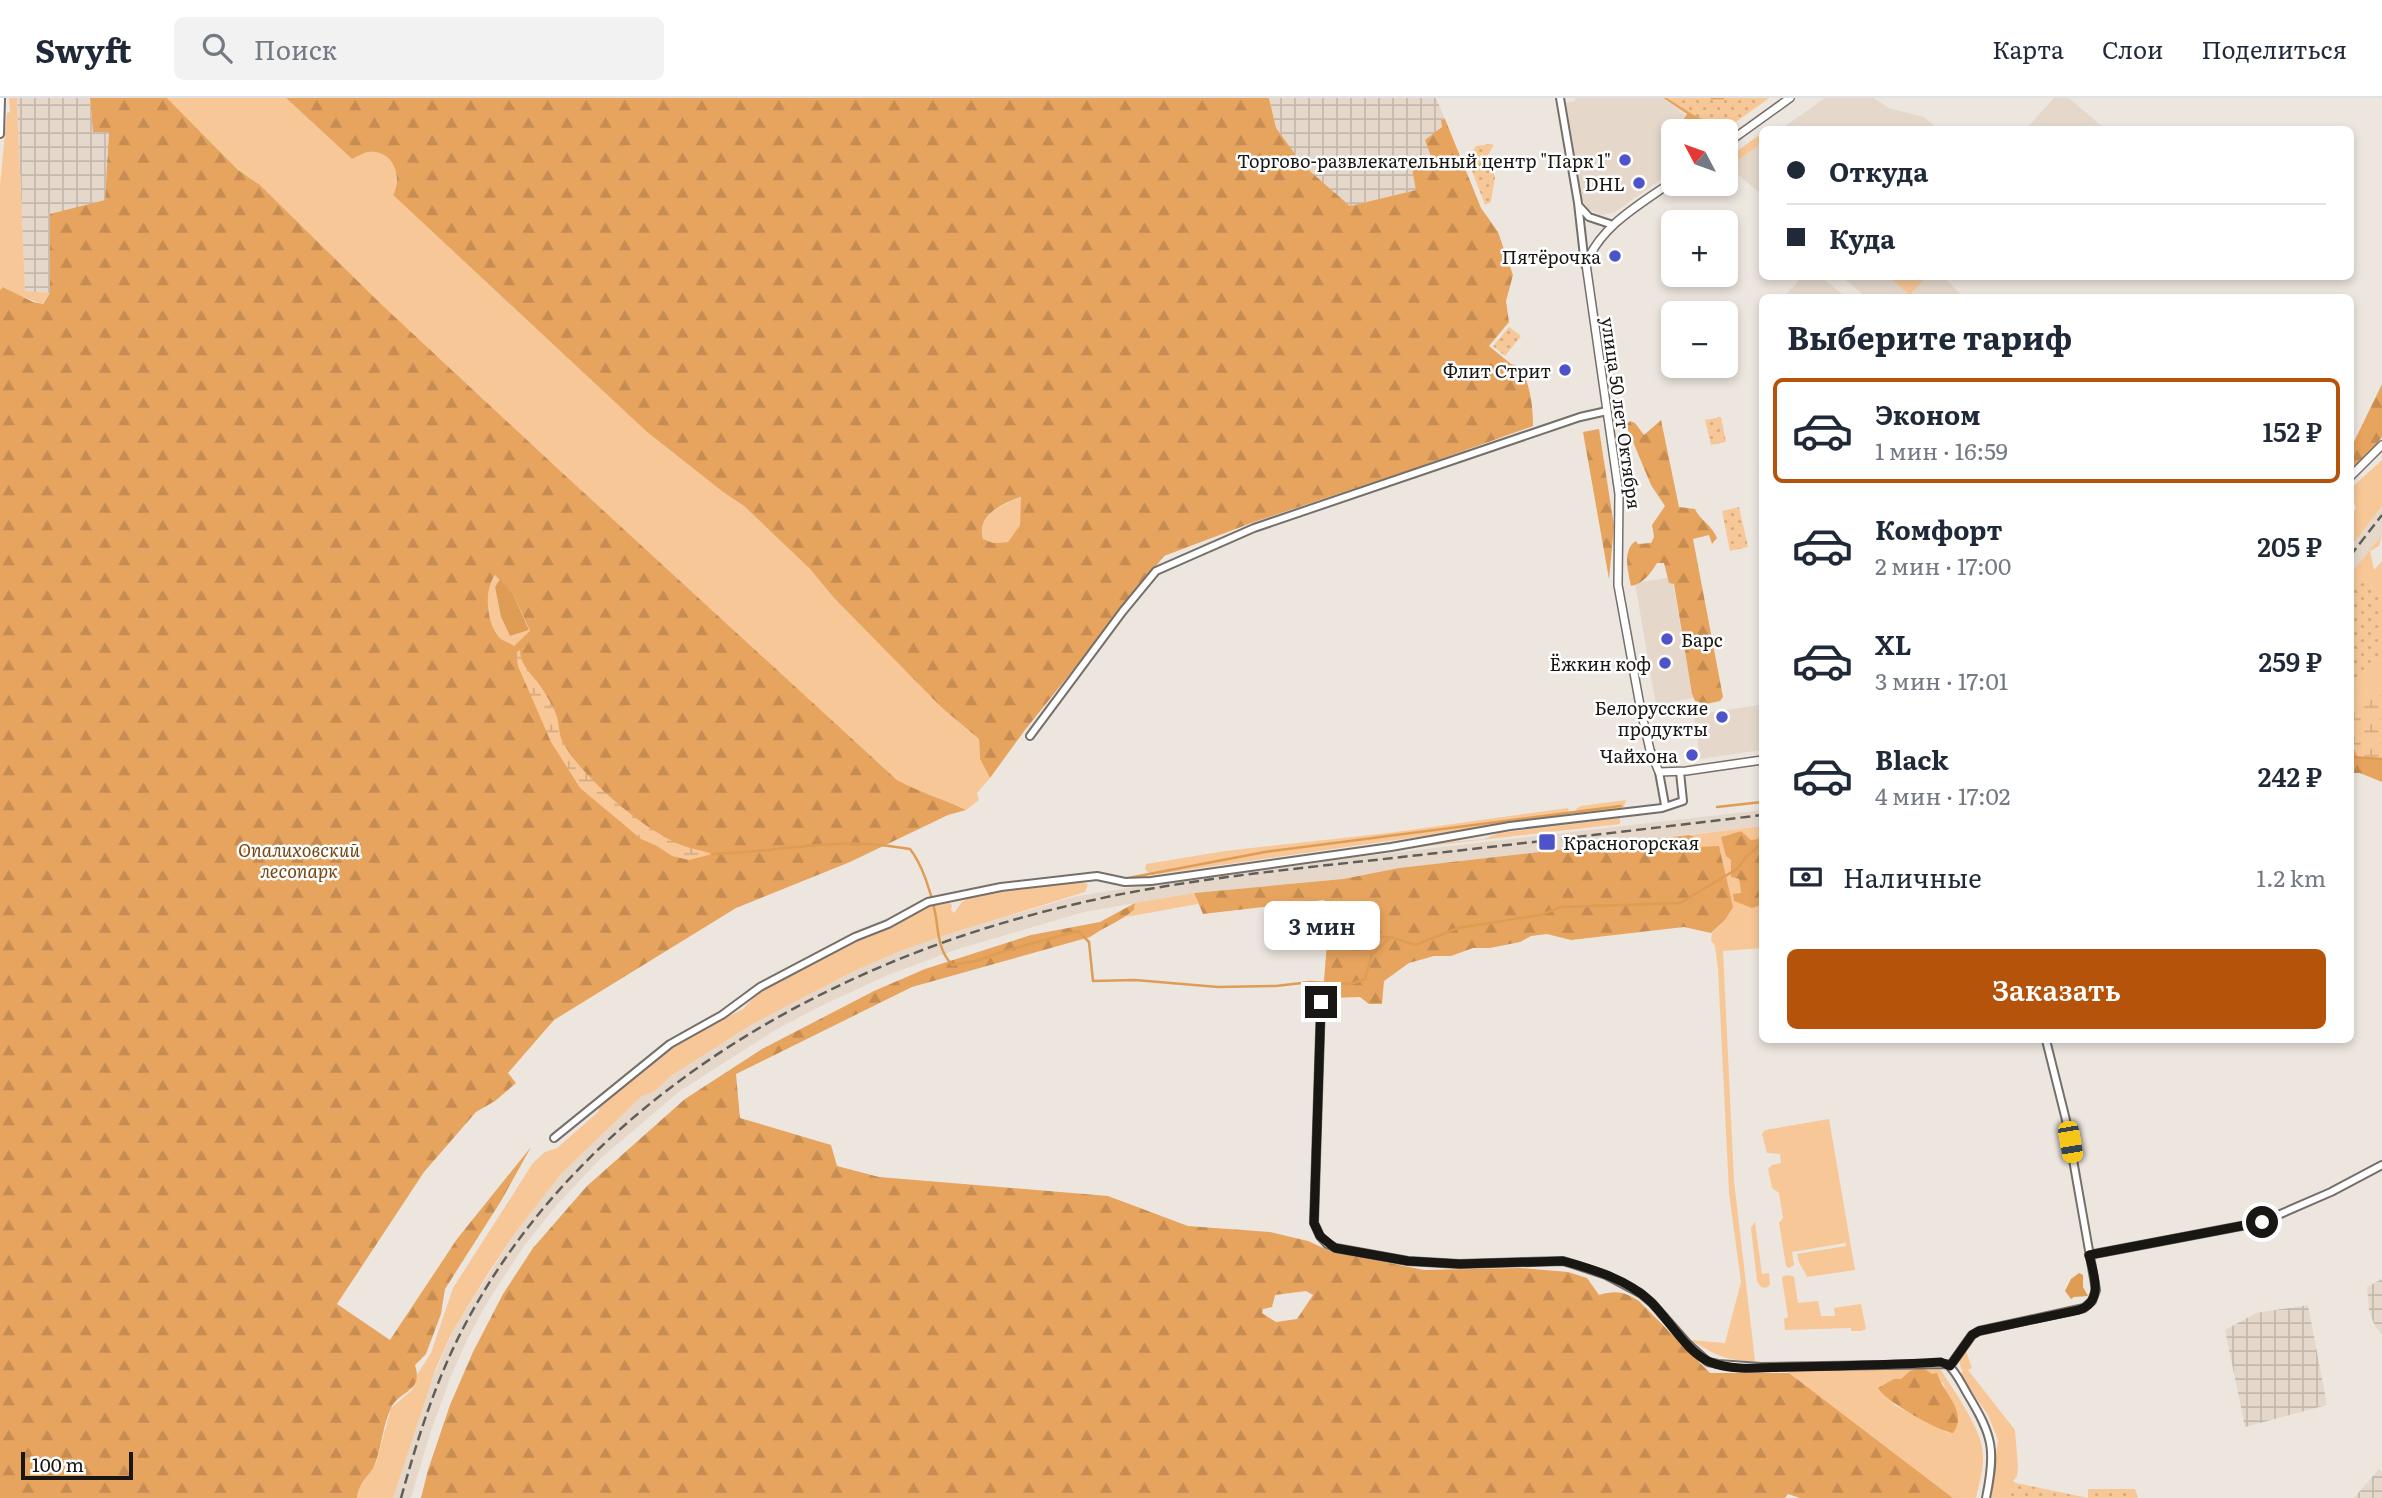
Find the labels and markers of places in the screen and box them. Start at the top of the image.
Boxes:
place label: Торгово-развлекательный центр "Парк 1" [1237,147,1611,174]
marker: Торгово-развлекательный центр "Парк 1" [1617,152,1633,168]
place label: DHL [1585,170,1625,197]
marker: DHL [1631,175,1647,191]
place label: Пятёрочка [1502,243,1601,270]
marker: Пятёрочка [1607,248,1623,264]
place label: Флит Стрит [1443,357,1551,384]
marker: Флит Стрит [1557,362,1573,378]
place label: Барс [1681,626,1723,653]
marker: Барс [1659,631,1675,647]
place label: Ёжкин коф [1550,650,1651,677]
marker: Ёжкин коф [1657,655,1673,671]
place label: Белорусские продукты [1594,694,1708,742]
marker: Белорусские продукты [1714,709,1730,725]
place label: Чайхона [1600,742,1678,769]
marker: Чайхона [1684,747,1700,763]
place label: Красногорская [1563,829,1699,856]
marker: Красногорская [1537,832,1557,852]

